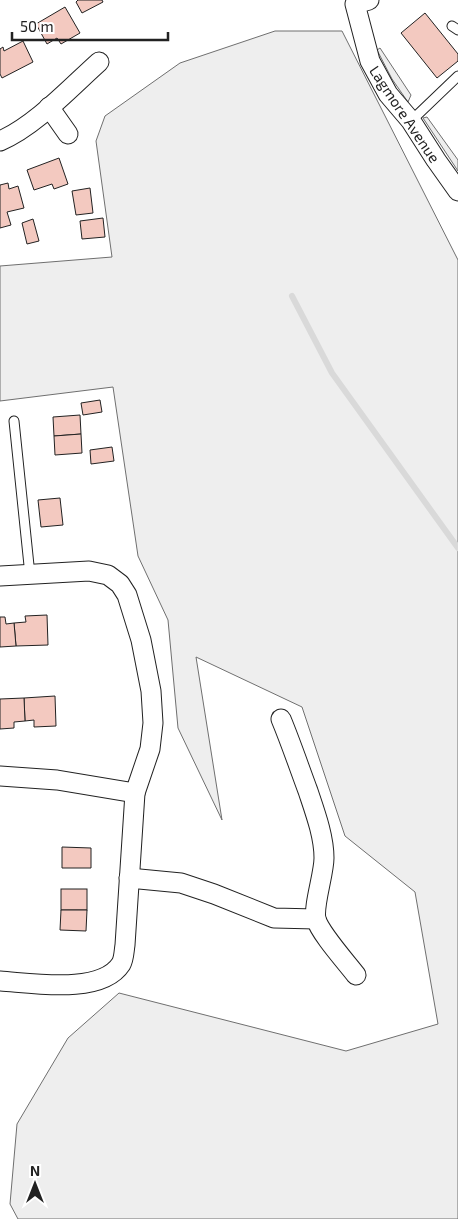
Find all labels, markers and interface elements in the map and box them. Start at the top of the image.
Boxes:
scale bar [12,10,169,42]
text: 50 m [20,17,54,35]
street label: Lagmore Avenue [366,62,444,166]
north arrow [10,1159,60,1209]
text: N [30,1162,40,1179]

